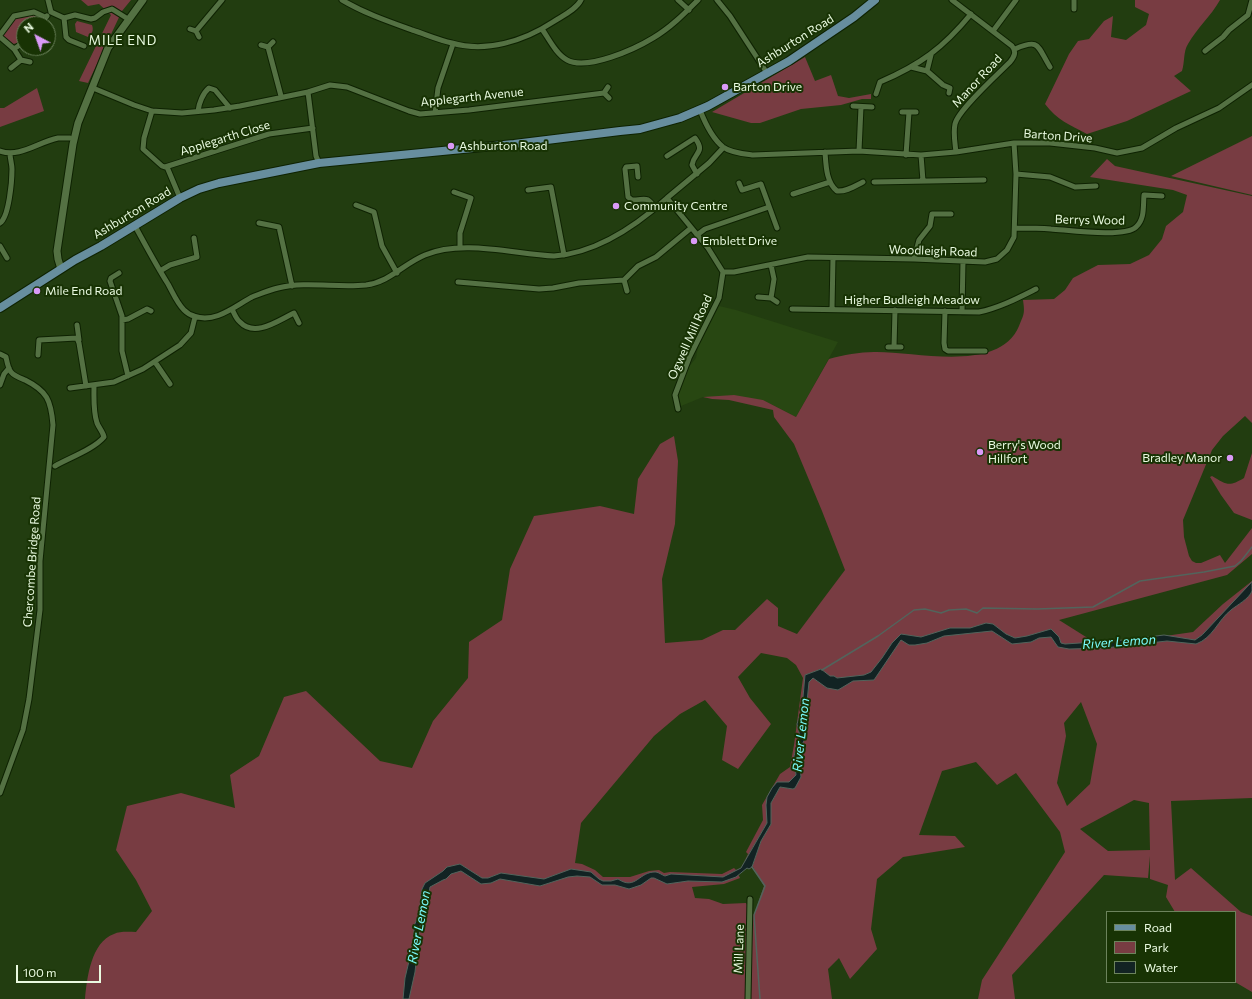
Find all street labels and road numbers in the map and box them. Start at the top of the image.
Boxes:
street label: Ashburton Road [754,11,836,71]
street label: Manor Road [949,52,1005,110]
street label: Applegarth Avenue [420,84,524,110]
street label: Applegarth Close [178,117,272,159]
street label: Barton Drive [1023,126,1093,146]
street label: Ashburton Road [90,184,174,242]
street label: Berrys Wood [1055,212,1125,228]
street label: Woodleigh Road [888,242,978,260]
street label: Ogwell Mill Road [665,292,715,382]
street label: Higher Budleigh Meadow [844,293,980,307]
street label: Chercombe Bridge Road [20,496,44,628]
street label: Mill Lane [731,924,747,974]

